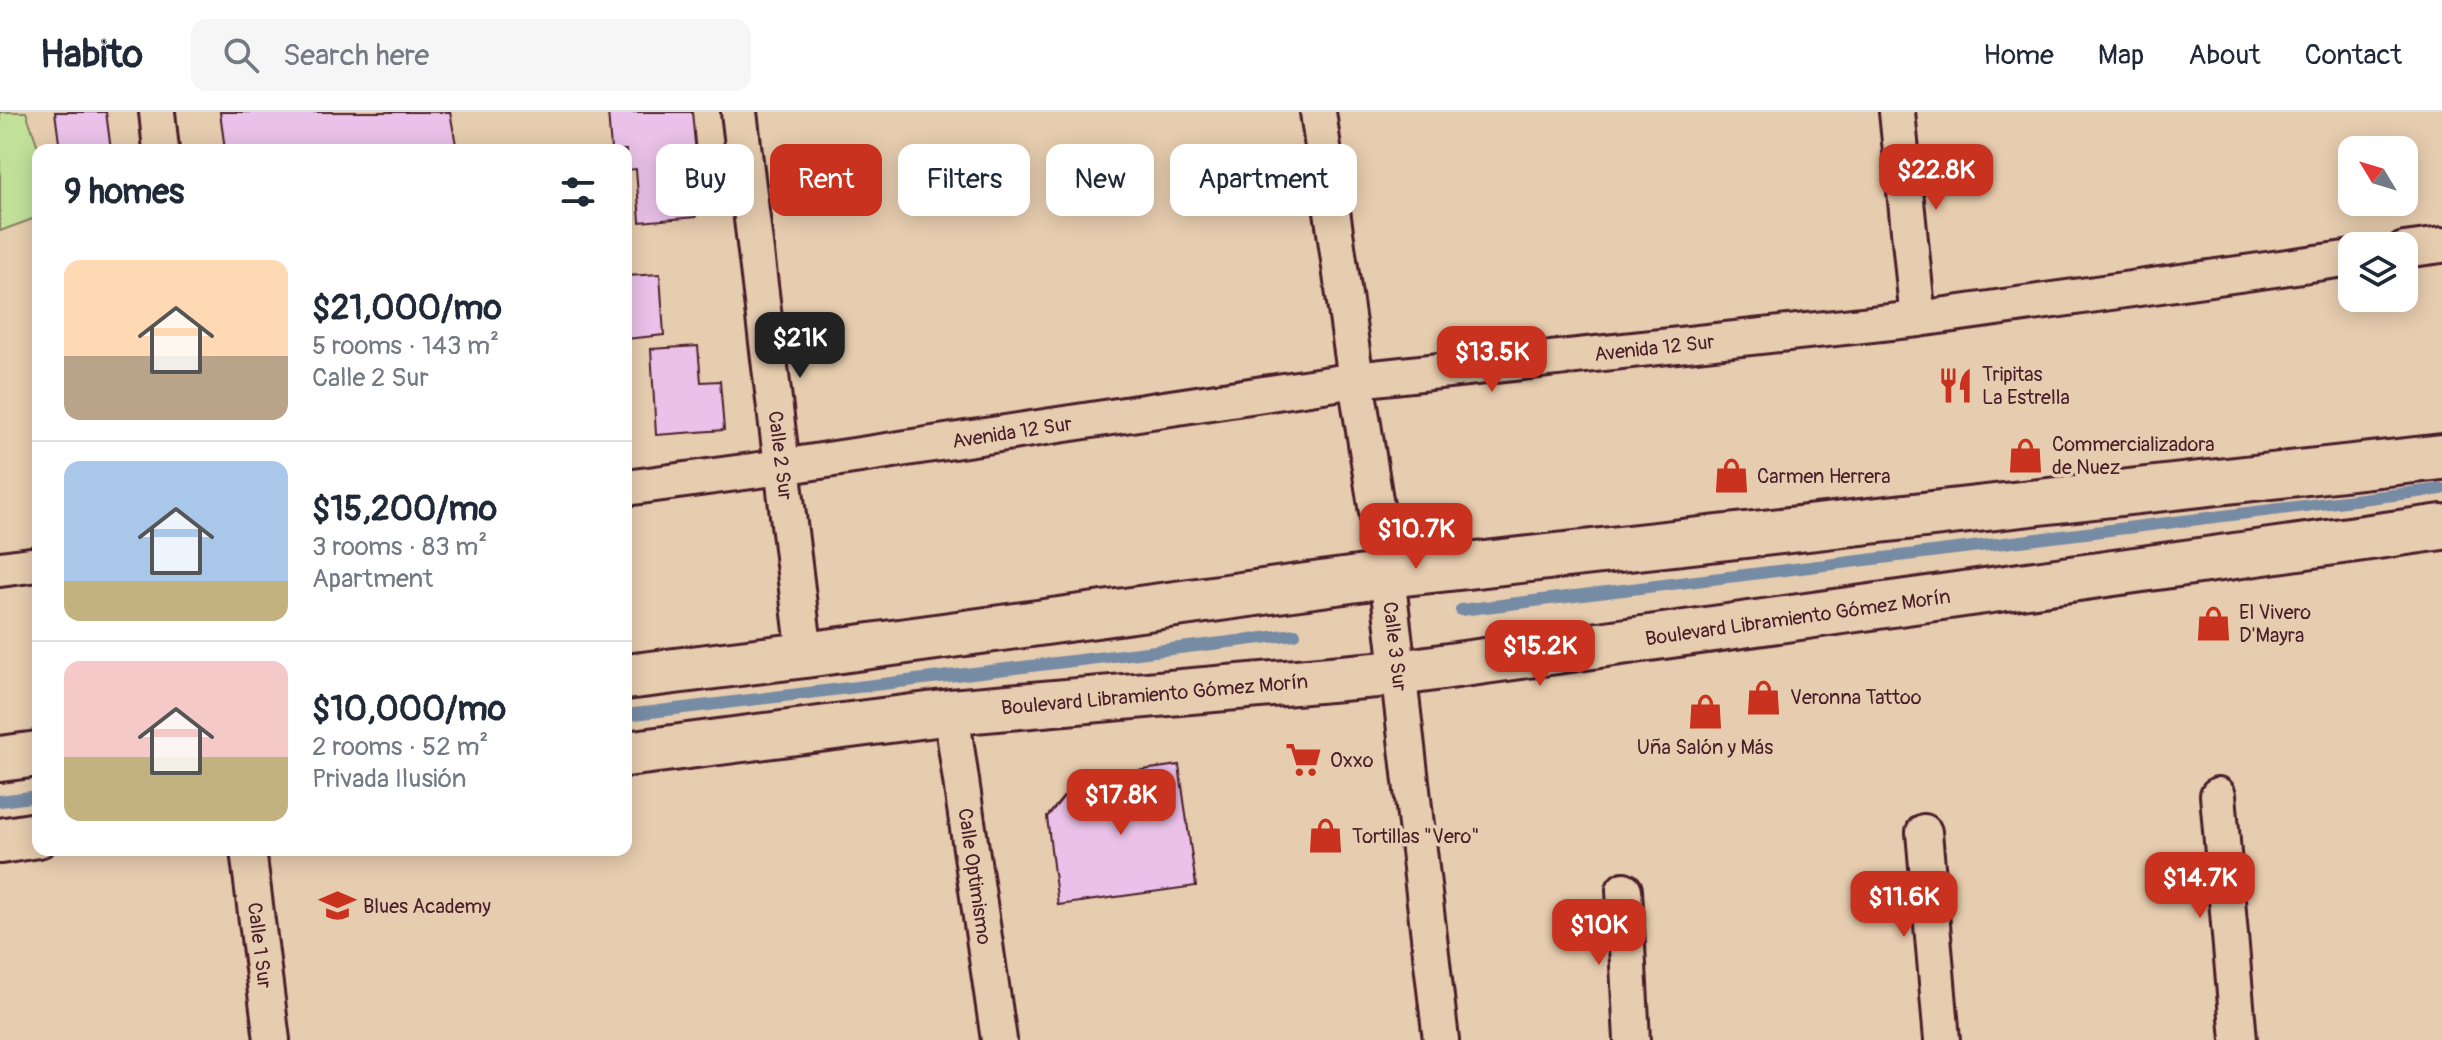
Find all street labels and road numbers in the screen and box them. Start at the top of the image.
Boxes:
street label: Avenida 12 Sur [1593,329,1716,367]
street label: Calle 2 Sur [762,409,798,502]
street label: Avenida 12 Sur [950,411,1074,454]
street label: Boulevard Libramiento Gómez Morín [1644,584,1952,651]
street label: Calle 3 Sur [1377,600,1412,692]
street label: Boulevard Libramiento Gómez Morín [1000,669,1309,721]
street label: Calle Optimismo [952,806,997,946]
street label: Calle 1 Sur [242,901,277,990]

